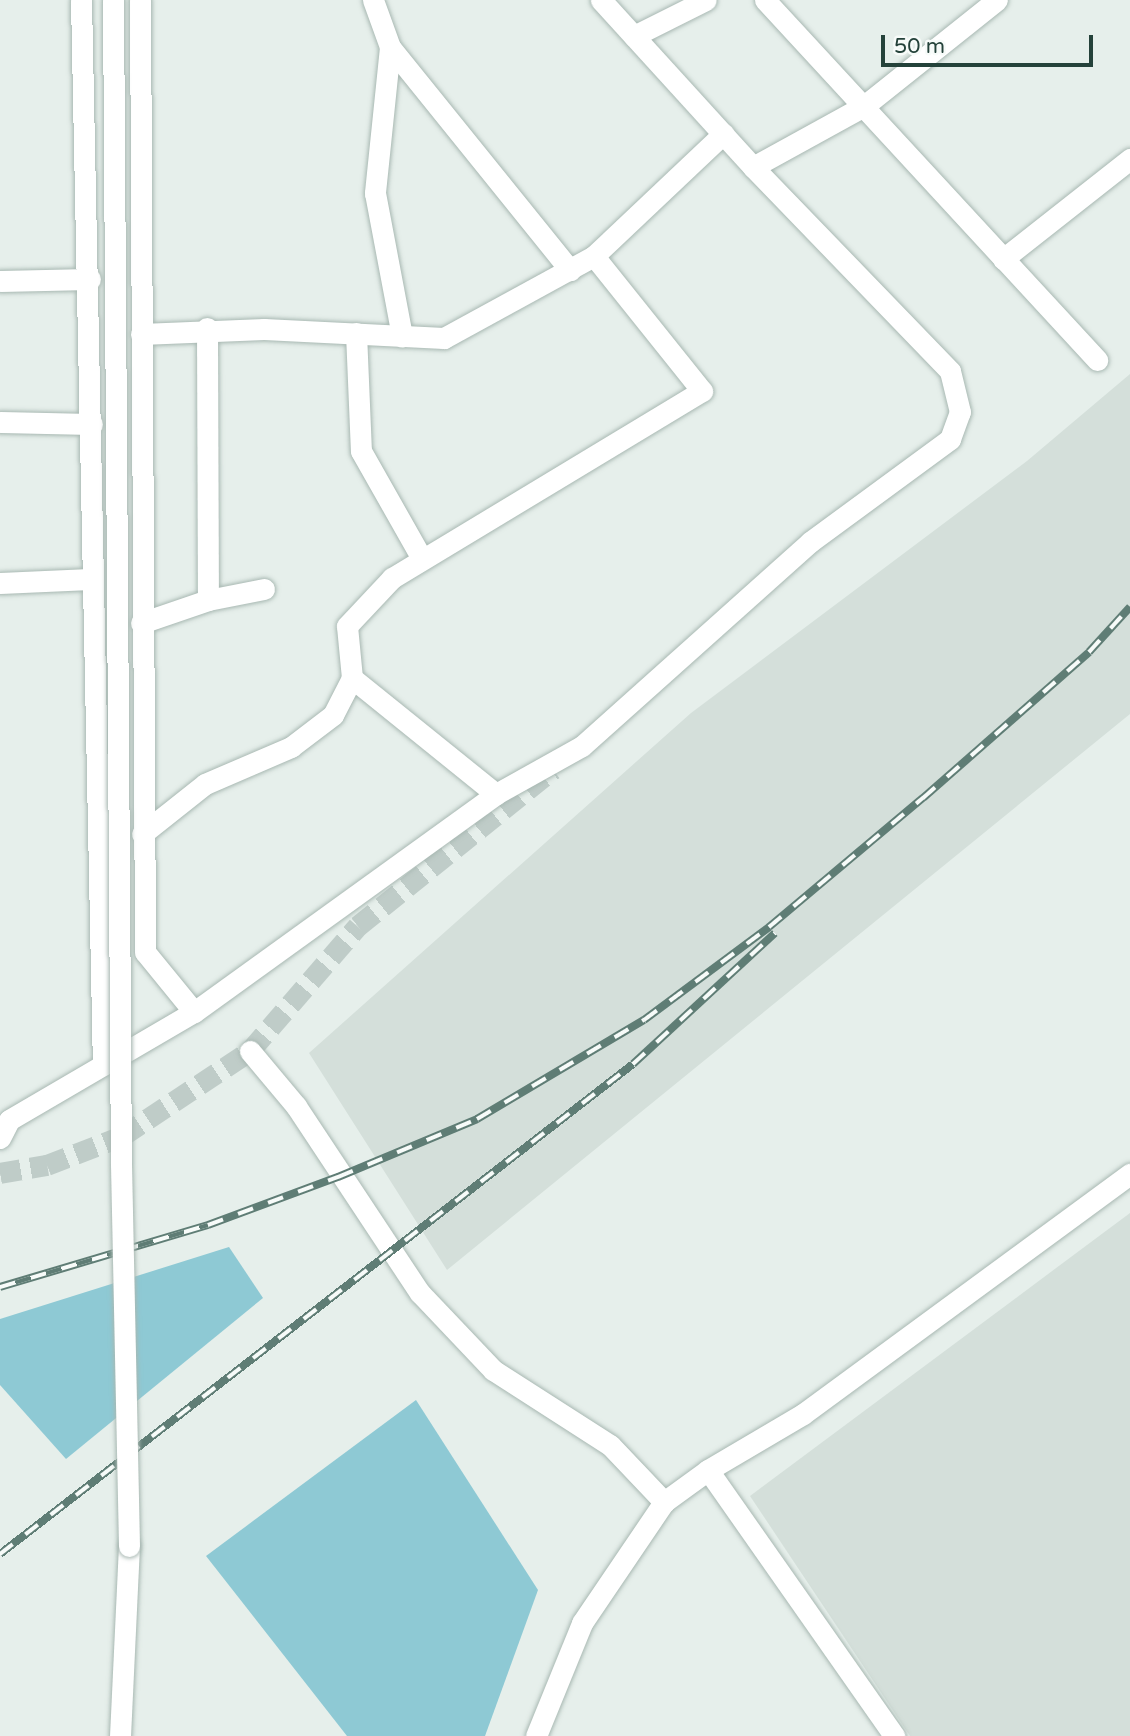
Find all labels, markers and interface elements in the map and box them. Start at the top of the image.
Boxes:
scale bar [885,21,1097,65]
text: 50 m [894,34,945,59]

